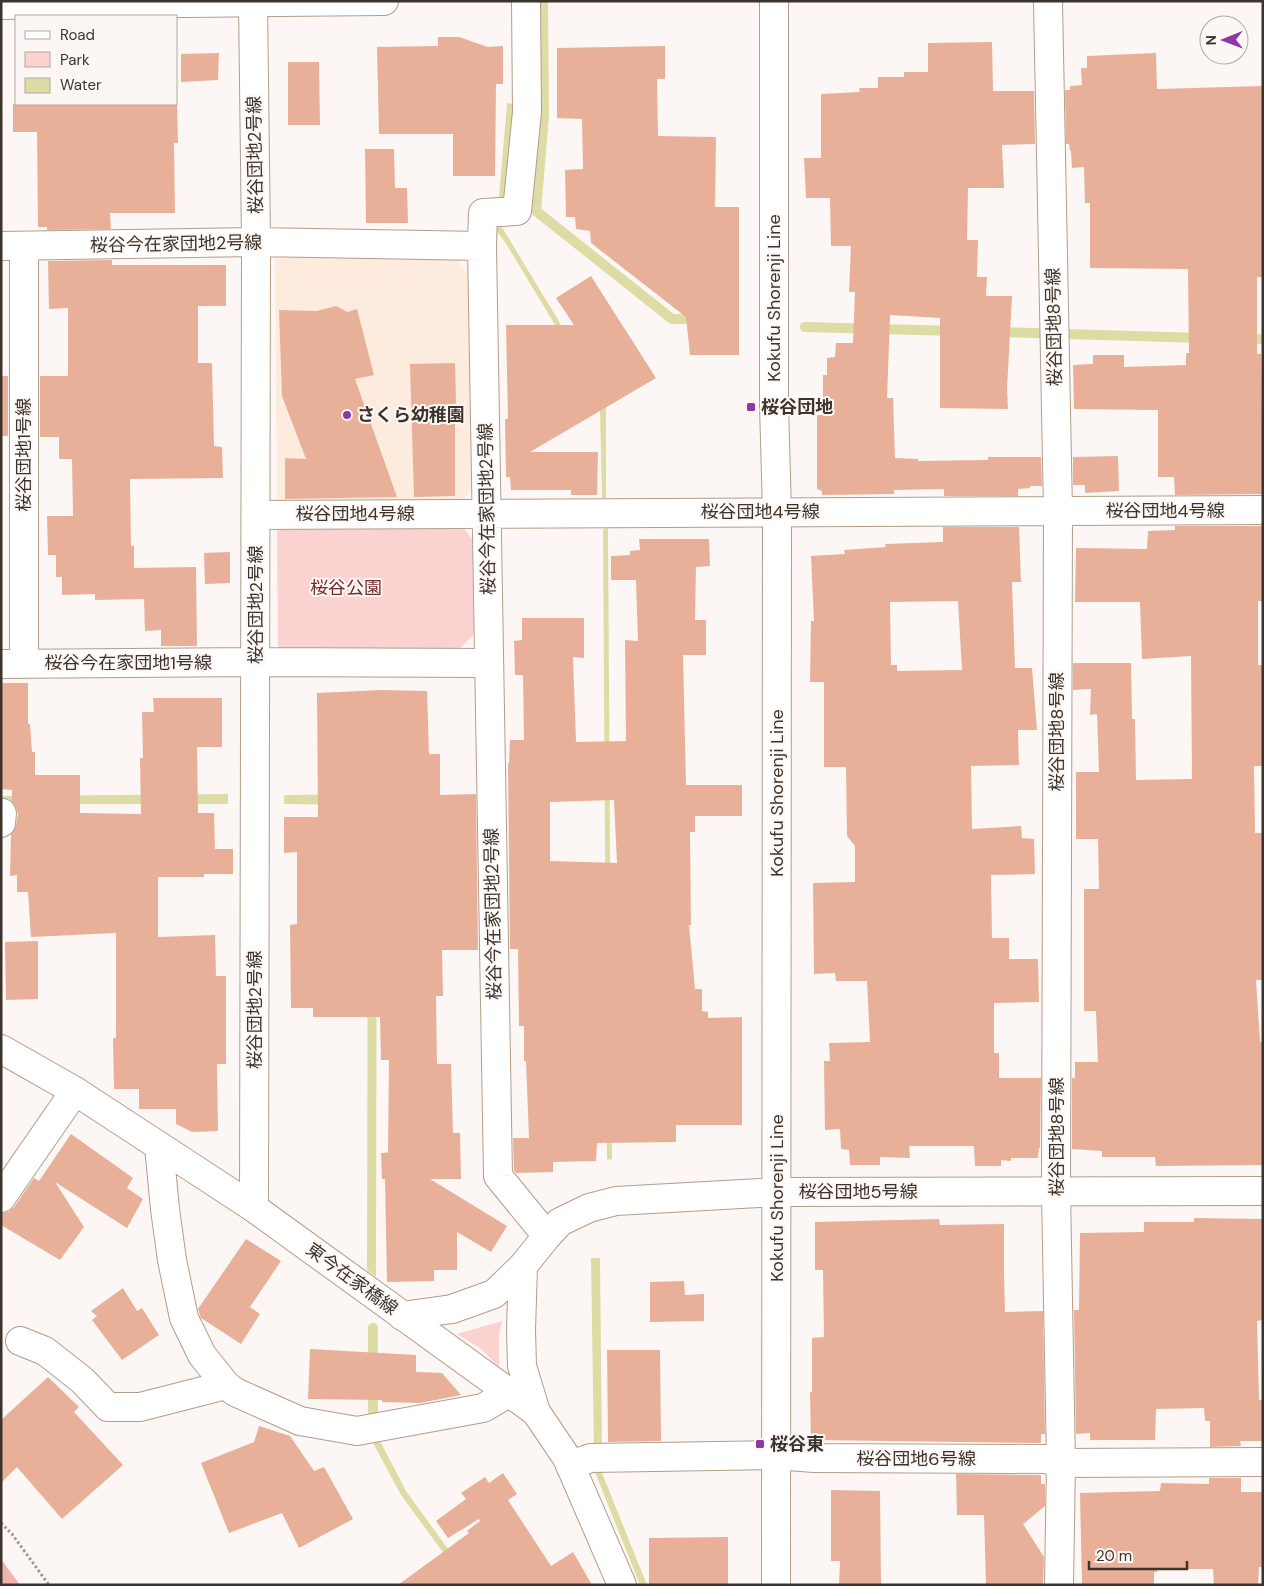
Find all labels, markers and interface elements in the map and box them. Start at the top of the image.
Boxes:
legend [15,15,178,105]
north arrow [1199,15,1249,65]
text: Road [60,25,95,45]
text: N [1202,35,1220,45]
text: Park [60,50,90,70]
text: Water [60,75,102,95]
street label: 桜谷団地2号線 [242,96,268,214]
street label: Kokufu Shorenji Line [762,214,786,382]
street label: 桜谷今在家団地2号線 [90,230,262,258]
street label: 桜谷団地8号線 [1041,267,1067,387]
place label: 桜谷団地 [761,395,833,419]
street label: 桜谷団地1号線 [12,398,36,512]
marker: 桜谷団地 [745,401,757,413]
place label: さくら幼稚園 [357,403,465,427]
marker: さくら幼稚園 [341,409,353,421]
street label: 桜谷今在家団地2号線 [473,423,501,595]
street label: 桜谷団地4号線 [1106,499,1224,523]
street label: 桜谷団地4号線 [701,500,819,524]
street label: 桜谷団地4号線 [296,502,414,526]
street label: 桜谷団地2号線 [244,546,268,664]
park label: 桜谷公園 [310,576,382,600]
street label: 桜谷今在家団地1号線 [44,651,212,675]
street label: 桜谷団地8号線 [1045,673,1069,791]
street label: Kokufu Shorenji Line [765,709,789,877]
street label: 桜谷今在家団地2号線 [479,828,507,1000]
street label: 桜谷団地2号線 [243,951,267,1069]
street label: 桜谷団地8号線 [1045,1078,1069,1196]
street label: Kokufu Shorenji Line [765,1114,789,1282]
street label: 桜谷団地5号線 [799,1180,917,1204]
street label: 東今在家橋線 [301,1238,403,1320]
place label: 桜谷東 [770,1432,824,1456]
marker: 桜谷東 [754,1438,766,1450]
street label: 桜谷団地6号線 [856,1447,976,1471]
scale bar [1089,1538,1186,1570]
text: 20 m [1096,1546,1132,1566]

